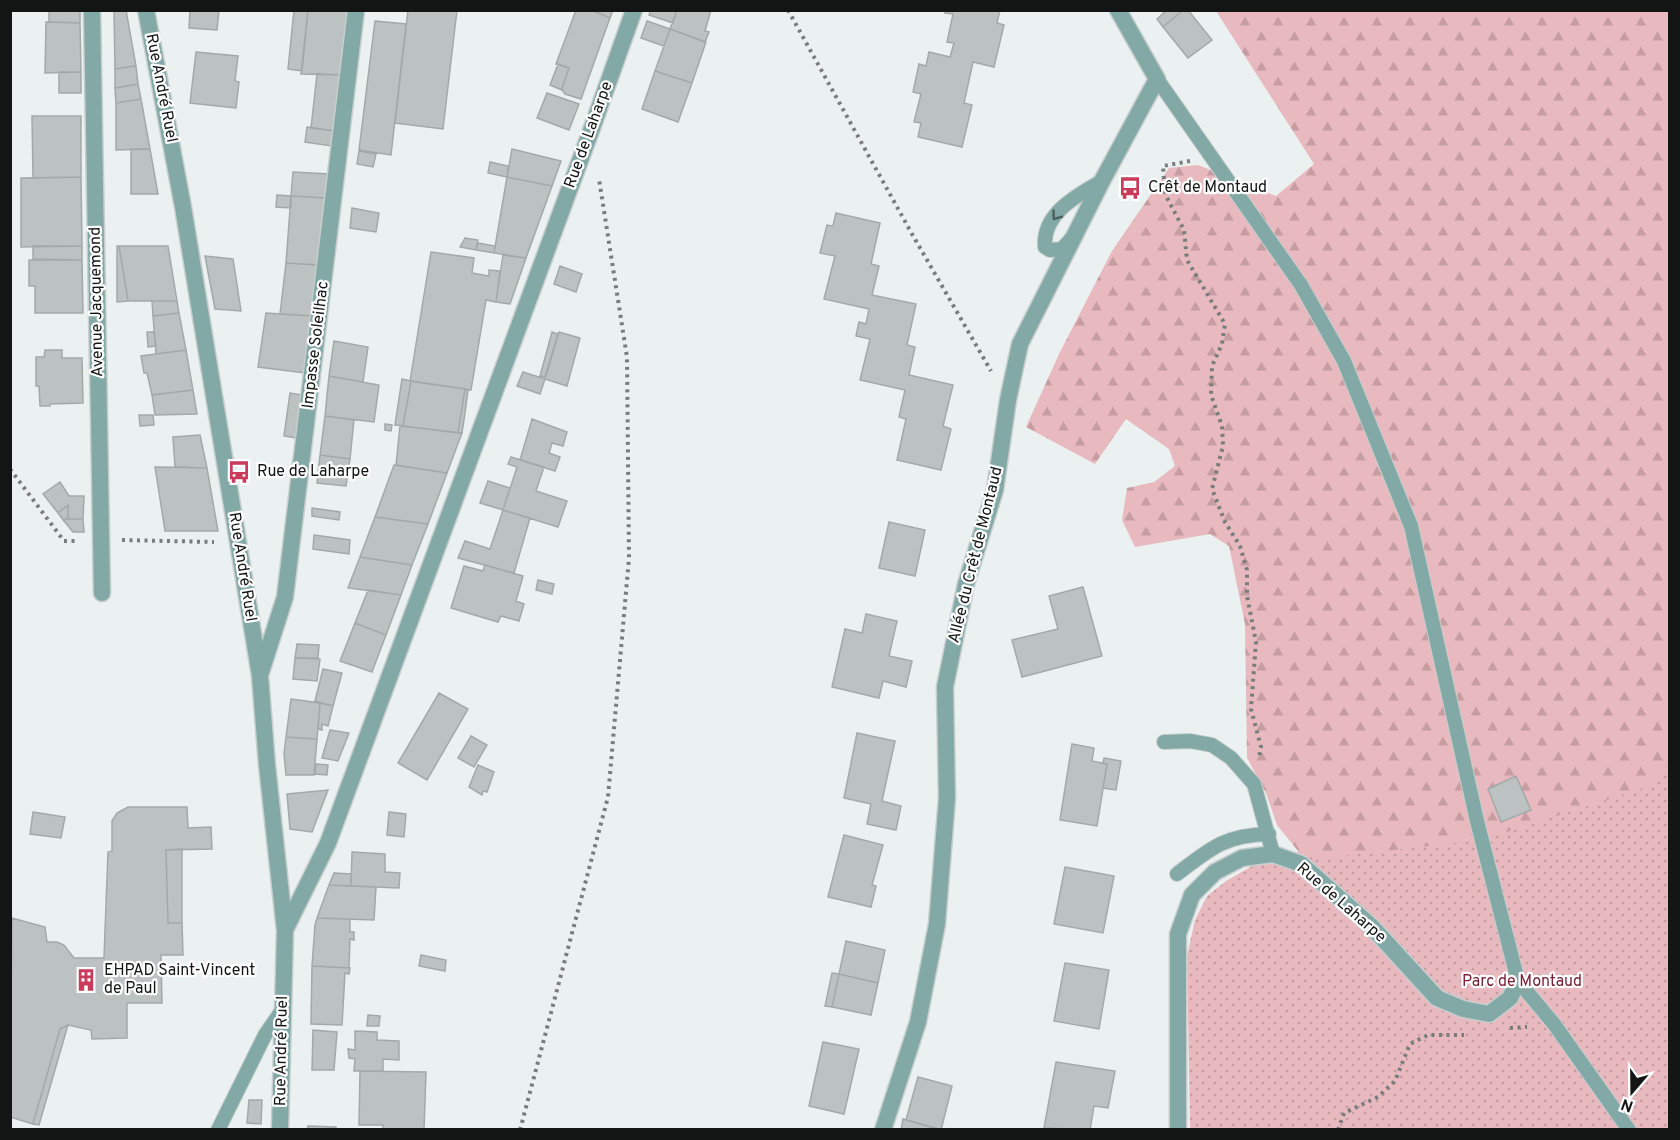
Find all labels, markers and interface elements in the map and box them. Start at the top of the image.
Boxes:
street label: Rue André Ruel [141,32,181,144]
street label: Rue de Laharpe [560,79,618,191]
bus stop icon: Crêt de Montaud [1117,175,1143,201]
place label: Crêt de Montaud [1148,178,1267,198]
one-way arrow [1052,210,1063,221]
street label: Avenue Jacquemond [86,227,108,377]
street label: Impasse Soleilhac [298,280,334,410]
bus stop icon: Rue de Laharpe [226,459,252,485]
place label: Rue de Laharpe [257,462,369,482]
street label: Allée du Crêt de Montaud [944,465,1008,645]
street label: Rue André Ruel [223,511,261,623]
street label: Rue de Laharpe [1292,859,1390,947]
place label: EHPAD Saint-Vincent de Paul [104,961,255,999]
building icon: EHPAD Saint-Vincent de Paul [73,967,99,993]
park label: Parc de Montaud [1462,972,1582,992]
street label: Rue André Ruel [271,996,293,1106]
north arrow [1602,1062,1662,1122]
text: N [1619,1093,1636,1116]

